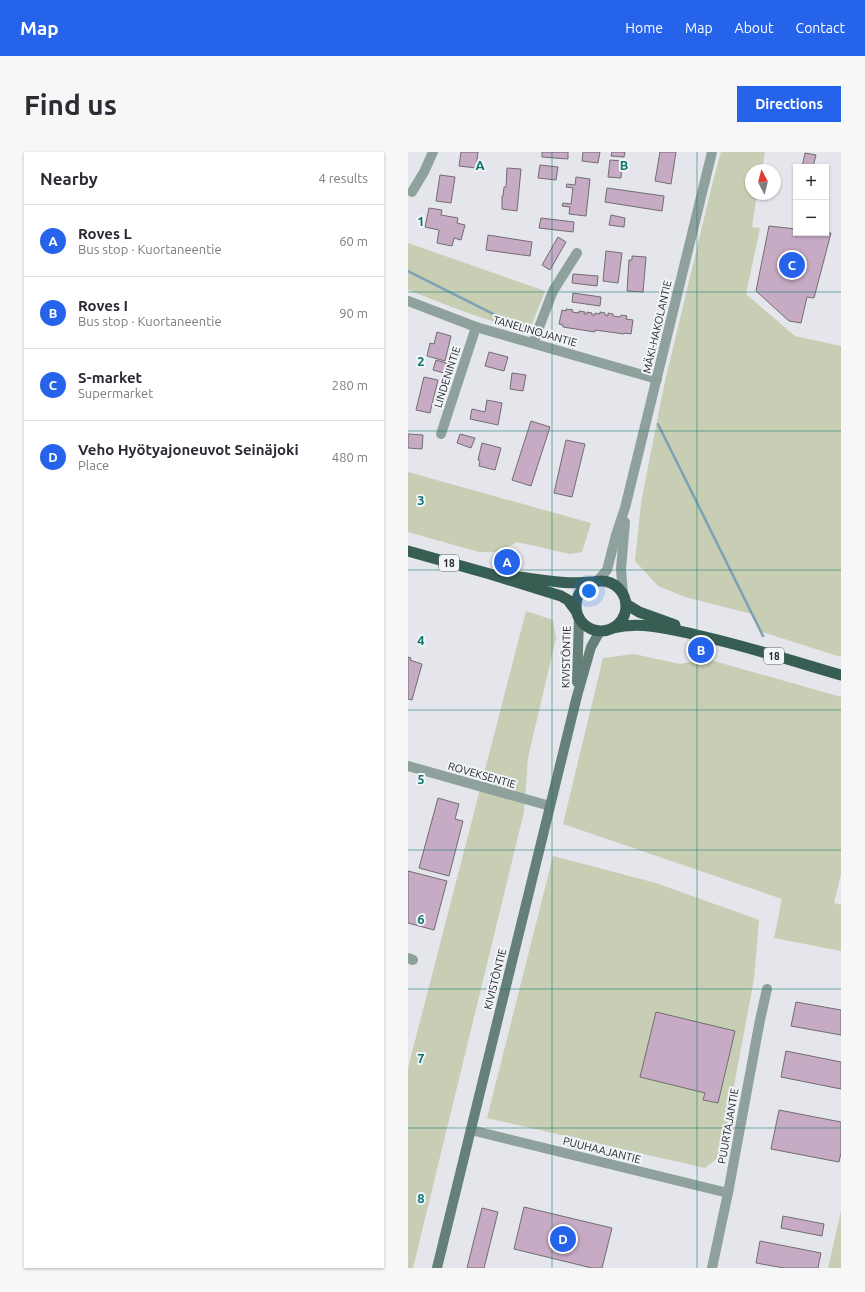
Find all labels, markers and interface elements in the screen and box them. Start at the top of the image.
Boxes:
text: Map [20,17,59,39]
text: Home [625,20,663,36]
text: Map [685,20,713,36]
text: About [735,20,774,36]
text: Contact [796,20,845,36]
button: Directions [737,86,841,122]
text: Find us [24,89,117,120]
text: A [475,158,485,172]
text: B [620,158,629,172]
north arrow [745,164,781,200]
map controls [793,164,829,236]
button: + [793,164,829,200]
text: Nearby [40,169,98,188]
text: 4 results [318,171,368,185]
button: − [793,200,829,236]
text: 1 [417,214,425,228]
text: Roves L [78,225,132,242]
text: A [48,234,58,248]
text: 60 m [339,234,368,248]
text: Bus stop · Kuortaneentie [78,242,222,256]
pin: C [779,250,805,280]
street label: MÄKI-HAKOLANTIE [640,279,674,375]
text: Roves I [78,297,128,314]
text: B [49,306,57,320]
text: 90 m [339,306,368,320]
street label: TANELINOJANTIE [492,313,578,349]
text: Bus stop · Kuortaneentie [78,314,222,328]
street label: LINDENINTIE [431,345,463,409]
text: 2 [417,354,425,368]
text: S-market [78,369,142,386]
text: C [49,378,57,392]
text: 280 m [332,378,368,392]
text: Supermarket [78,386,153,400]
text: Veho Hyötyajoneuvot Seinäjoki [78,441,299,458]
text: D [48,450,58,464]
text: 480 m [332,450,368,464]
text: Place [78,458,109,472]
text: 3 [417,493,425,507]
pin: A [494,547,520,577]
road number: 18 [439,555,459,571]
your location [579,581,599,601]
street label: KIVISTÖNTIE [559,626,573,688]
text: 4 [417,633,425,647]
pin: B [688,635,714,665]
road number: 18 [764,648,784,664]
street label: ROVEKSENTIE [447,760,517,790]
text: 5 [417,772,425,786]
text: 6 [417,912,425,926]
street label: KIVISTÖNTIE [482,947,508,1011]
text: 7 [417,1051,425,1065]
street label: PUURTAJANTIE [715,1087,741,1165]
street label: PUUHAAJANTIE [562,1135,642,1165]
text: 8 [417,1191,425,1205]
pin: D [550,1224,576,1254]

